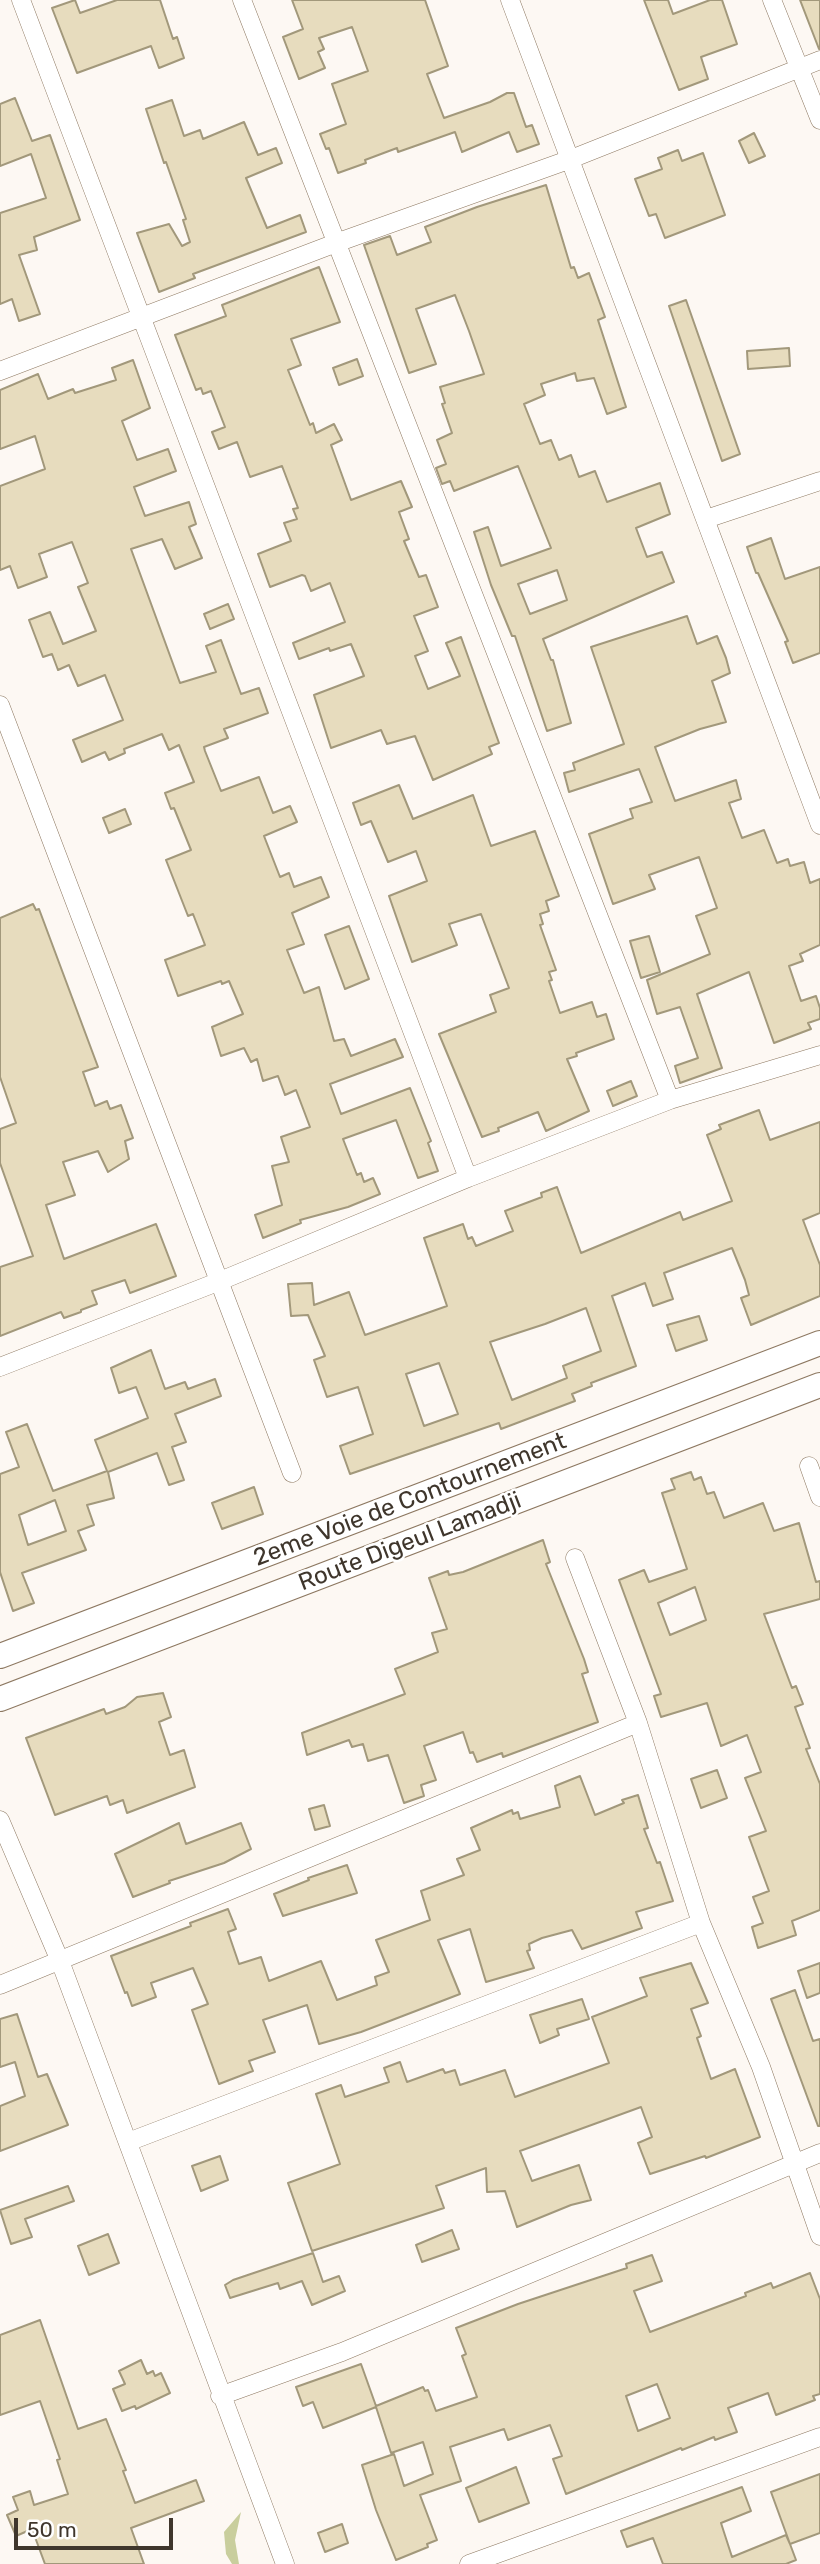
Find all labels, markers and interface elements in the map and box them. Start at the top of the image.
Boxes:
street label: 2eme Voie de Contournement [250,1427,570,1573]
street label: Route Digeul Lamadji [295,1486,525,1598]
scale bar [18,2504,177,2548]
text: 50 m [27,2517,77,2542]

